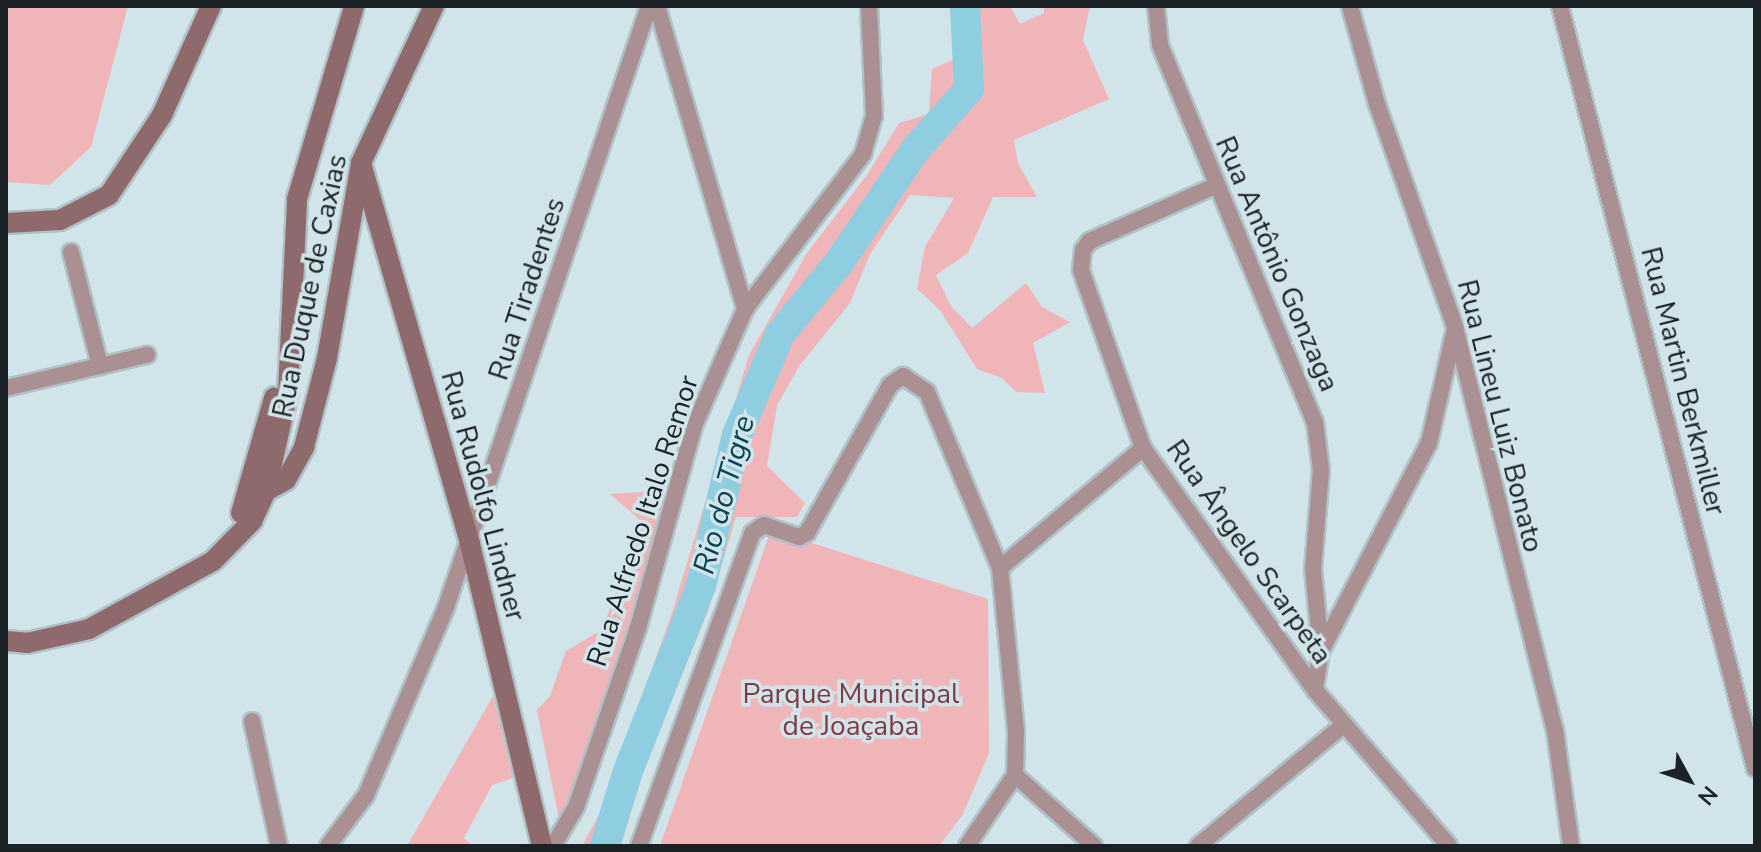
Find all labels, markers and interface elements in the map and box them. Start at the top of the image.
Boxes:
street label: Rua Antônio Gonzaga [1208,131,1346,397]
street label: Rua Duque de Caxias [266,151,354,421]
street label: Rua Tiradentes [482,194,572,384]
street label: Rua Martin Berkmiller [1633,243,1733,519]
street label: Rua Lineu Luiz Bonato [1450,276,1550,556]
street label: Rua Rudolfo Lindner [433,367,533,625]
street label: Rua Alfredo Italo Remor [580,371,706,671]
water label: Rio do Tigre [687,412,763,578]
street label: Rua Ângelo Scarpeta [1159,434,1339,670]
park label: Parque Municipal de Joaçaba [743,677,959,743]
north arrow [1649,740,1729,820]
text: N [1691,779,1724,811]

